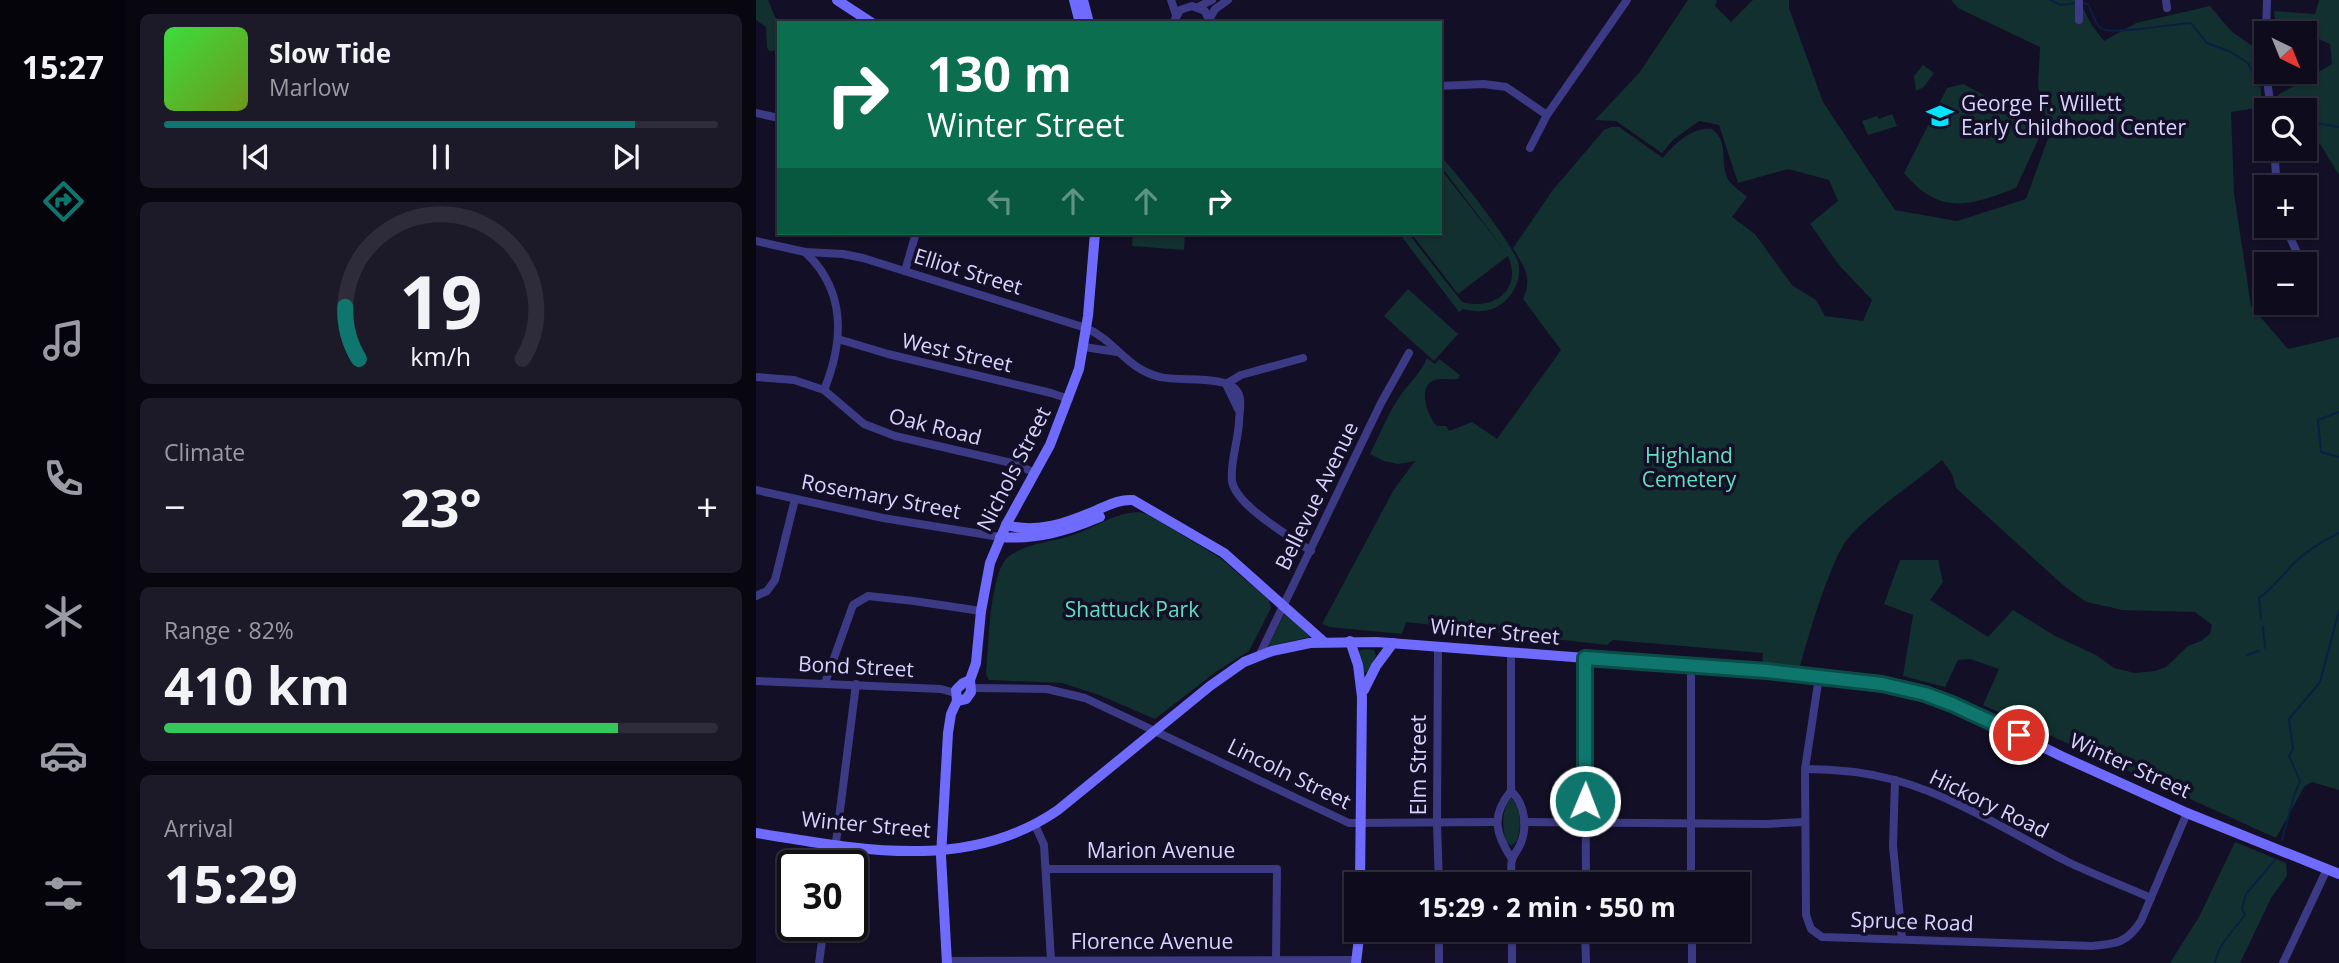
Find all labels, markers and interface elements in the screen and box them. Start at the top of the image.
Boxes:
north arrow [2254,21,2317,84]
map controls [2254,21,2317,315]
text: Slow Tide [269,35,391,71]
text: 130 m [927,40,1072,106]
text: 15:27 [22,45,104,88]
icon: right [812,49,903,140]
text: Marlow [269,71,349,103]
place label: George F. Willett Early Childhood Center [1961,89,2186,141]
button: search [2254,98,2317,161]
school or university icon: George F. Willett Early Childhood Center [1925,101,1955,131]
text: Winter Street [927,103,1124,146]
icon: previous [237,138,275,176]
icon: pause [422,138,460,176]
icon: next [607,138,645,176]
button: + [2254,175,2317,238]
icon: directions [39,177,88,226]
icon: left [981,182,1019,220]
icon: ahead [1054,182,1092,220]
icon: ahead [1127,182,1165,220]
icon: right [1200,182,1238,220]
street label: Elliot Street [911,241,1026,301]
text: 19 [399,252,483,351]
button: − [2254,252,2317,315]
icon: music [39,316,88,365]
street label: West Street [899,326,1015,378]
text: km/h [411,339,471,373]
street label: Oak Road [886,401,985,451]
street label: Nichols Street [970,402,1056,536]
street label: Bellevue Avenue [1268,417,1364,574]
text: Climate [164,436,245,468]
park label: Highland Cemetery [1642,441,1737,493]
icon: phone [39,454,88,503]
street label: Rosemary Street [799,467,963,525]
text: 23° [400,471,482,542]
text: − [164,480,186,532]
text: + [696,480,718,532]
icon: climate [39,592,88,641]
park label: Shattuck Park [1065,595,1199,623]
street label: Winter Street [1429,611,1561,651]
text: Range · 82% [164,614,294,646]
text: 410 km [164,649,350,720]
street label: Bond Street [797,649,915,683]
pin [1989,705,2049,765]
street label: Elm Street [1404,715,1432,815]
icon: arrive [2000,716,2038,754]
street label: Winter Street [2066,726,2195,804]
icon: car [39,731,88,780]
street label: Lincoln Street [1223,731,1356,815]
street label: Hickory Road [1925,762,2054,844]
position arrow [1548,764,1622,838]
street label: Winter Street [800,804,932,844]
text: Arrival [164,812,233,844]
street label: Marion Avenue [1087,836,1235,864]
text: 15:29 [164,847,298,918]
speed limit sign: 30 [777,850,868,941]
icon: filters [39,869,88,918]
text: 15:29 · 2 min · 550 m [1418,889,1676,925]
street label: Spruce Road [1850,905,1974,937]
street label: Florence Avenue [1071,927,1233,955]

